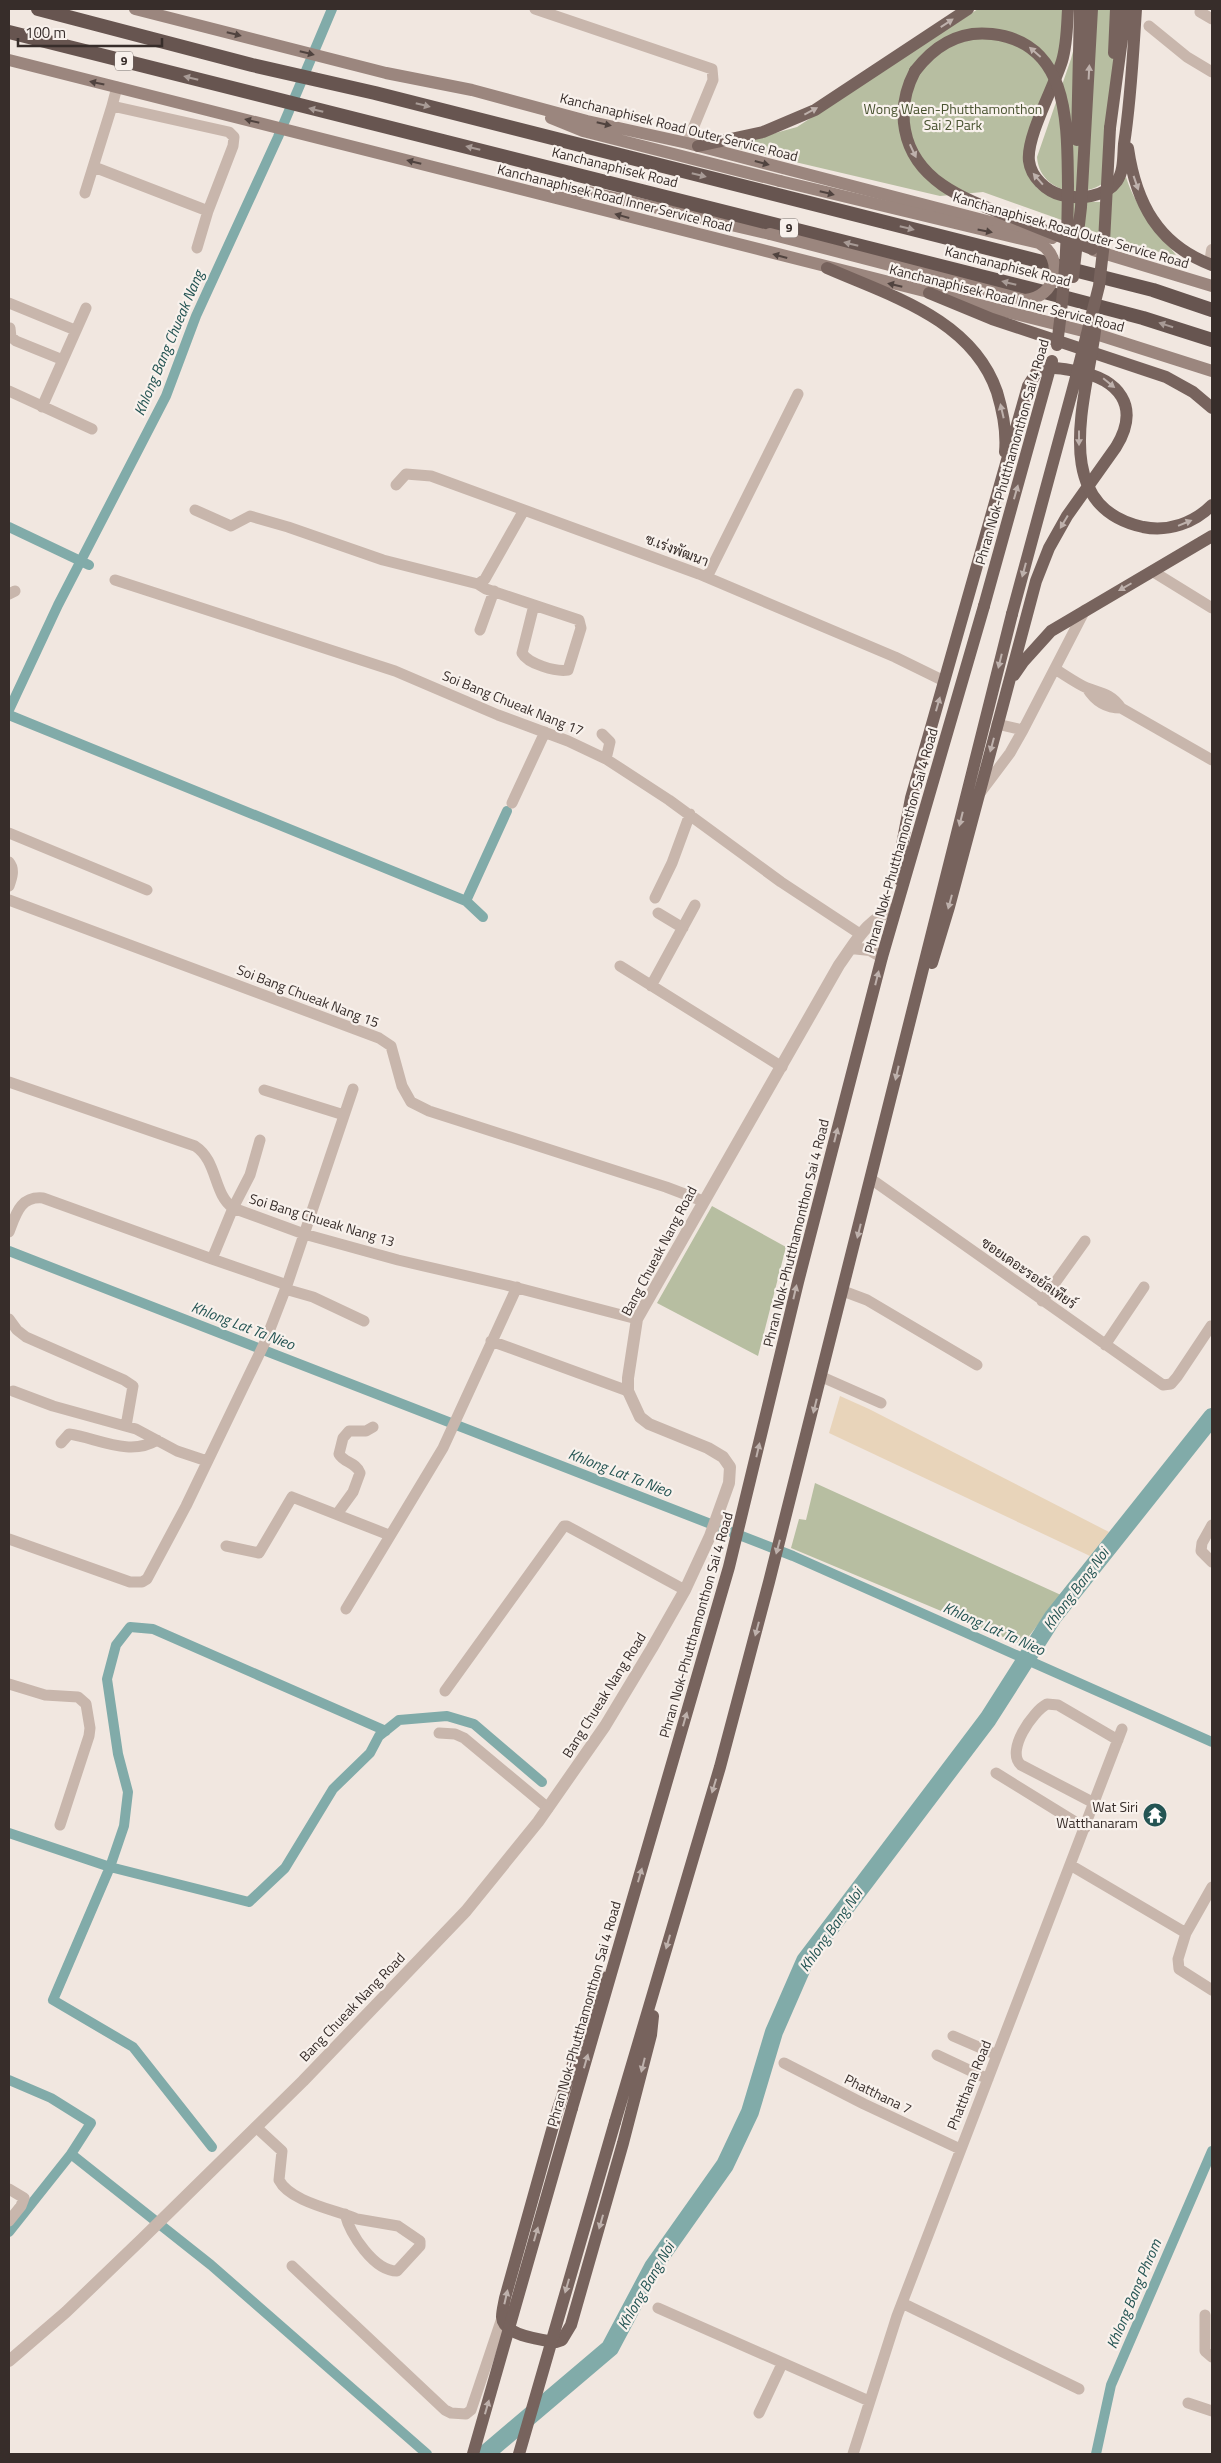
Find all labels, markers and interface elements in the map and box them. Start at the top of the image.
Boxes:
scale bar [18,15,161,47]
one-way arrow [940,18,954,27]
text: 100 m [25,21,66,44]
one-way arrow [226,30,241,38]
one-way arrow [1028,47,1041,58]
one-way arrow [300,49,315,57]
road number: 9 [115,51,133,70]
one-way arrow [1085,63,1093,79]
one-way arrow [184,74,199,82]
one-way arrow [90,79,105,87]
street label: Kanchanaphisek Road Outer Service Road [558,89,800,165]
park label: Wong Waen-Phutthamonthon Sai 2 Park [864,98,1042,135]
one-way arrow [415,101,430,109]
one-way arrow [308,105,323,113]
one-way arrow [803,107,818,115]
one-way arrow [245,117,260,125]
one-way arrow [596,120,611,128]
street label: Kanchanaphisek Road [550,143,680,191]
one-way arrow [466,144,481,152]
one-way arrow [908,144,917,159]
one-way arrow [407,158,422,166]
street label: Kanchanaphisek Road Inner Service Road [495,158,735,237]
one-way arrow [755,159,770,167]
one-way arrow [691,172,706,180]
one-way arrow [1032,174,1044,186]
one-way arrow [1133,175,1140,190]
street label: Kanchanaphisek Road Outer Service Road [951,188,1191,272]
one-way arrow [819,189,834,197]
one-way arrow [615,212,630,220]
road number: 9 [780,218,798,238]
one-way arrow [900,224,915,232]
one-way arrow [977,228,993,236]
one-way arrow [844,239,859,247]
street label: Kanchanaphisek Road [943,242,1073,290]
one-way arrow [772,251,787,259]
street label: Kanchanaphisek Road Inner Service Road [887,258,1127,337]
water label: Khlong Bang Chueak Nang [127,265,210,419]
one-way arrow [1002,279,1017,287]
one-way arrow [888,281,903,289]
one-way arrow [1158,321,1173,329]
street label: Phran Nok-Phutthamonthon Sai 4 Road [969,337,1054,567]
one-way arrow [1103,378,1116,389]
one-way arrow [998,404,1006,419]
one-way arrow [1075,430,1083,446]
one-way arrow [1013,484,1021,499]
one-way arrow [1059,515,1068,528]
one-way arrow [1178,519,1193,527]
street label: ซ.เร่งพัฒนา [642,528,712,571]
one-way arrow [1020,562,1028,577]
one-way arrow [1117,583,1132,591]
one-way arrow [996,653,1004,668]
street label: Soi Bang Chueak Nang 17 [439,665,587,741]
one-way arrow [934,696,942,711]
street label: Phran Nok-Phutthamonthon Sai 4 Road [858,726,943,956]
one-way arrow [988,737,996,752]
one-way arrow [957,811,965,826]
one-way arrow [946,894,954,909]
street label: Soi Bang Chueak Nang 15 [234,959,383,1032]
one-way arrow [873,970,881,985]
one-way arrow [893,1065,901,1081]
street label: Phran Nok-Phutthamonthon Sai 4 Road [757,1117,834,1349]
one-way arrow [832,1127,840,1142]
street label: Bang Chueak Nang Road [615,1182,702,1319]
street label: Soi Bang Chueak Nang 13 [247,1187,397,1252]
one-way arrow [854,1224,862,1239]
street label: ซอยเดอะรอยัลเทียร์ [977,1232,1082,1314]
one-way arrow [791,1285,799,1300]
water label: Khlong Lat Ta Nieo [188,1295,299,1356]
one-way arrow [811,1398,819,1413]
water label: Khlong Lat Ta Nieo [565,1442,676,1503]
one-way arrow [754,1443,762,1458]
street label: Phran Nok-Phutthamonthon Sai 4 Road [653,1510,738,1740]
one-way arrow [774,1540,782,1555]
water label: Khlong Bang Noi [1037,1541,1115,1635]
water label: Khlong Lat Ta Nieo [940,1596,1049,1661]
one-way arrow [753,1621,761,1637]
street label: Bang Chueak Nang Road [556,1628,651,1762]
one-way arrow [681,1712,689,1727]
one-way arrow [710,1778,718,1793]
place label: Wat Siri Watthanaram [1056,1796,1138,1833]
temple icon: Wat Siri Watthanaram [1142,1802,1168,1828]
one-way arrow [637,1868,645,1883]
water label: Khlong Bang Noi [793,1882,869,1976]
street label: Phran Nok-Phutthamonthon Sai 4 Road [541,1899,626,2129]
one-way arrow [664,1934,672,1949]
street label: Bang Chueak Nang Road [294,1947,409,2066]
street label: Phatthana Road [941,2037,996,2133]
one-way arrow [582,2053,590,2068]
one-way arrow [638,2058,646,2073]
street label: Phatthana 7 [841,2068,915,2119]
one-way arrow [596,2215,604,2230]
one-way arrow [532,2227,540,2242]
water label: Khlong Bang Phrom [1100,2235,1167,2352]
water label: Khlong Bang Noi [611,2236,681,2334]
one-way arrow [563,2279,571,2294]
one-way arrow [502,2289,510,2304]
one-way arrow [483,2400,491,2415]

